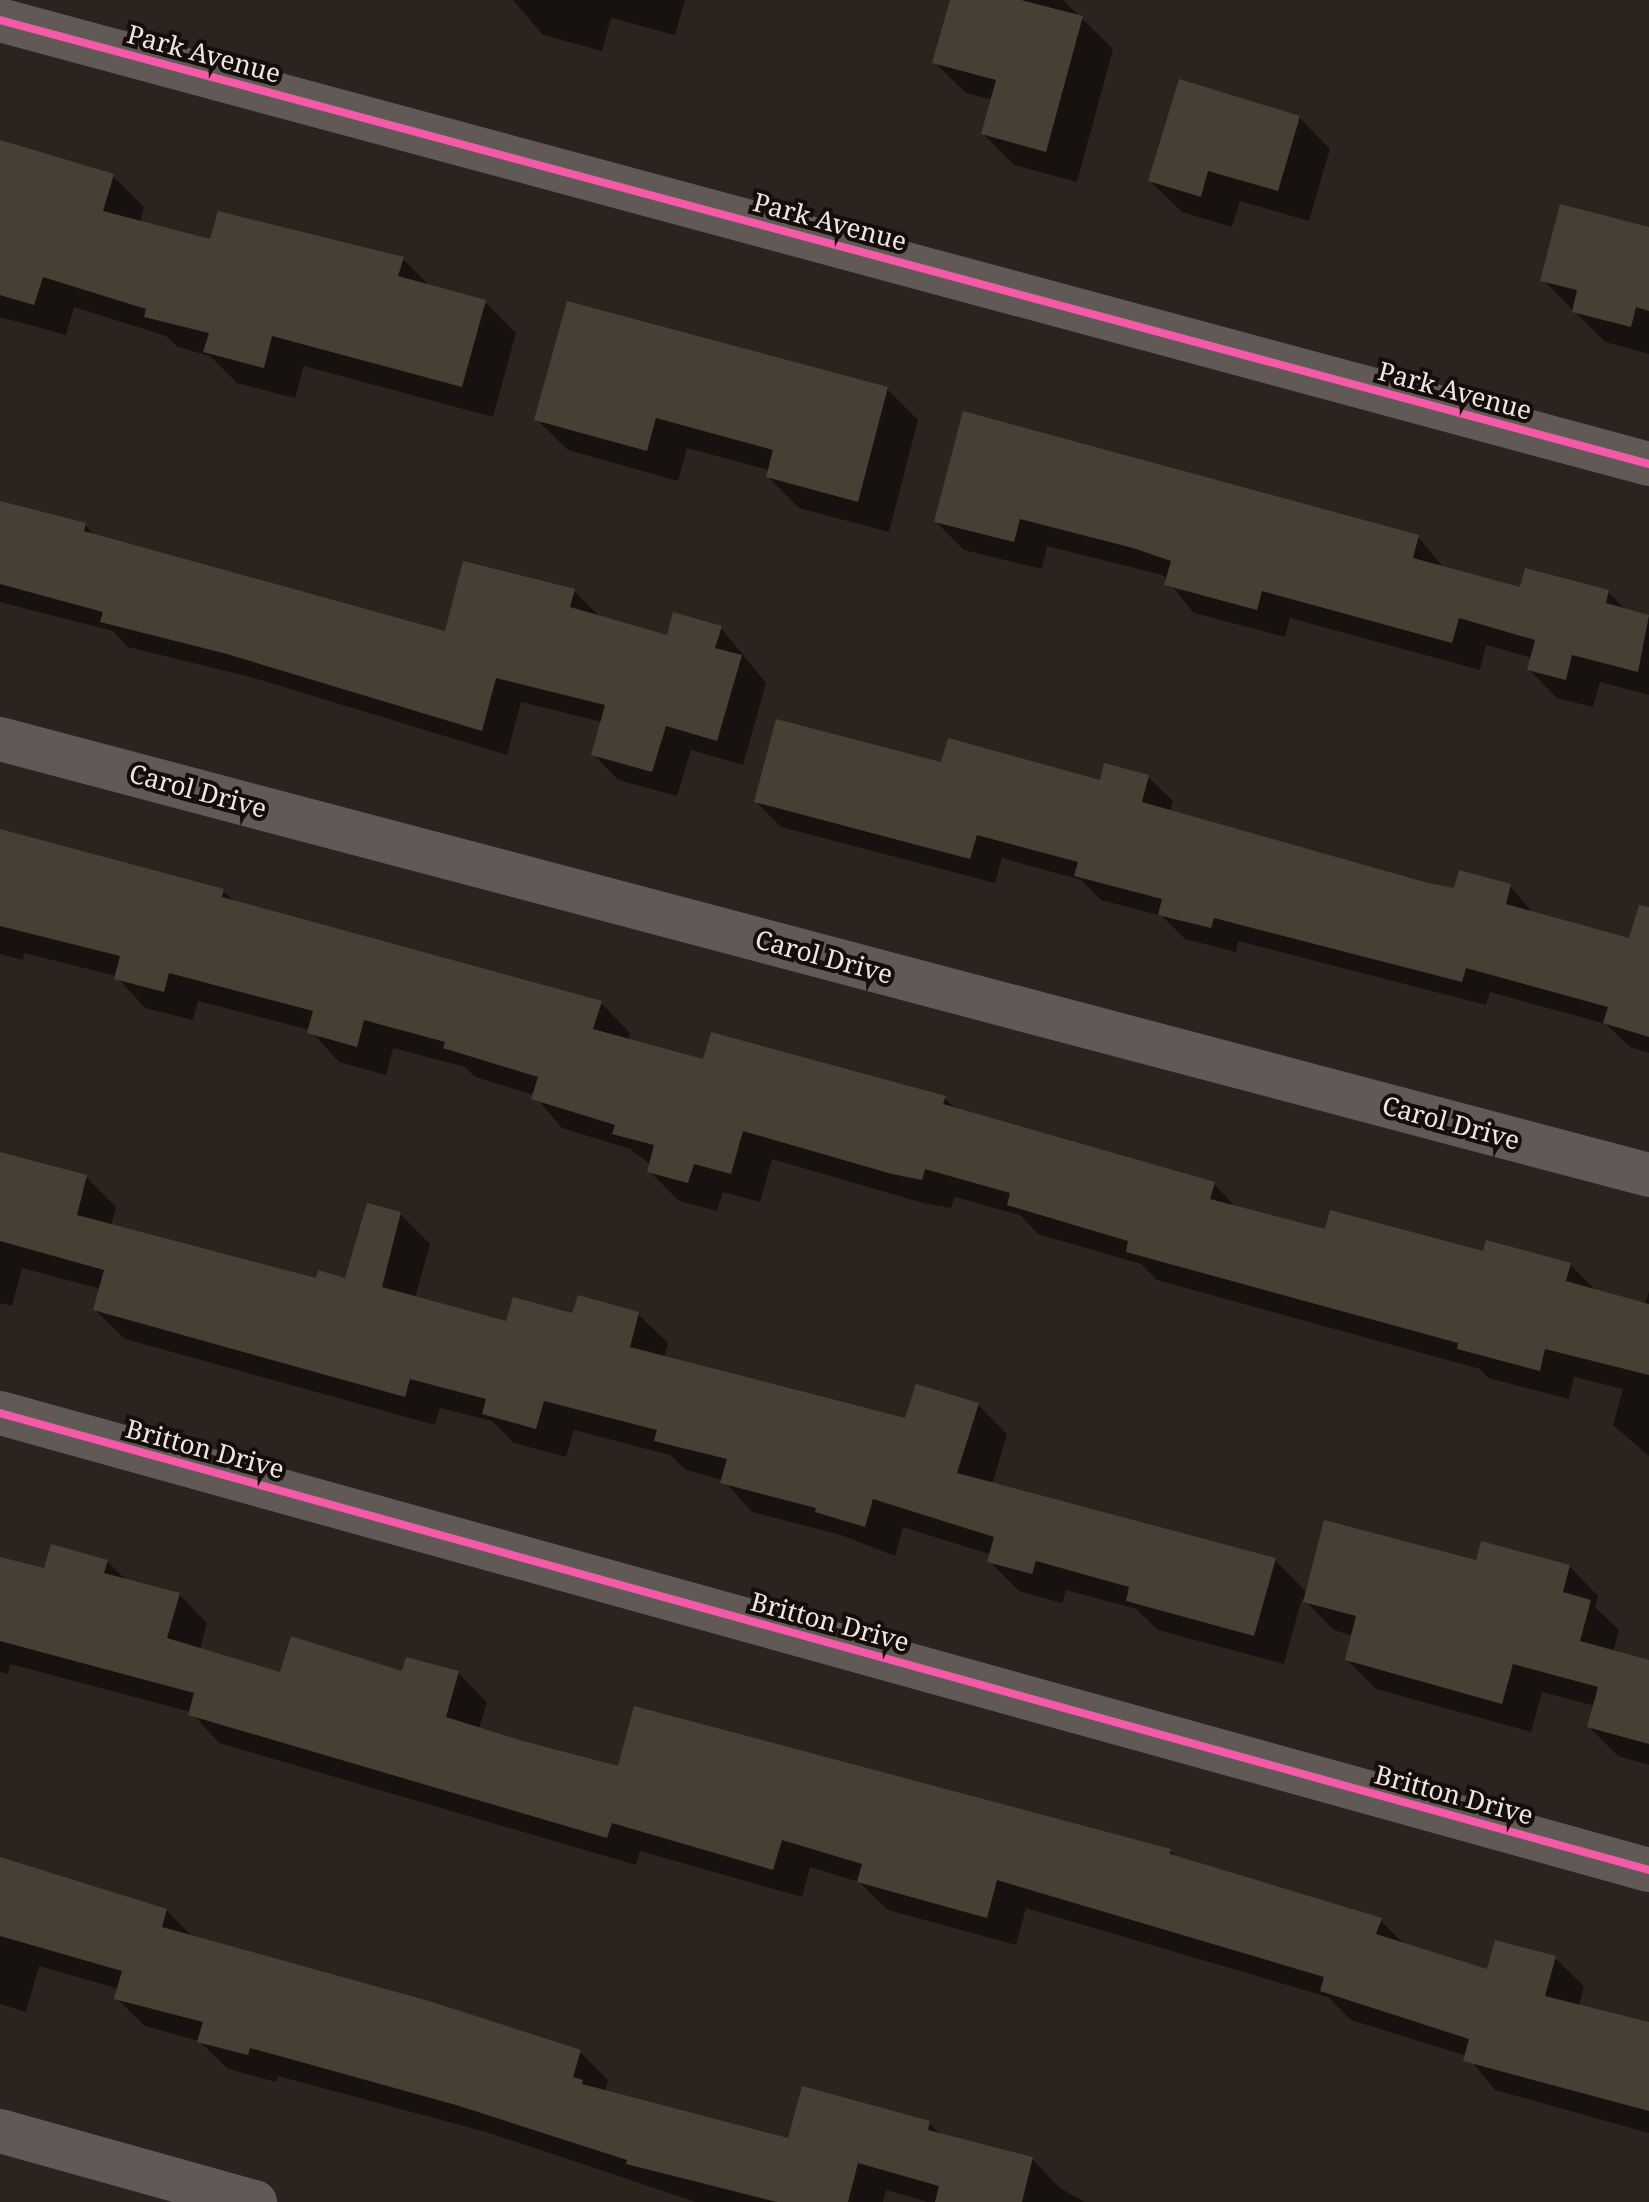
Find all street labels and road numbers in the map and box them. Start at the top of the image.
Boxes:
street label: Park Avenue [124,19,284,89]
street label: Park Avenue [750,187,910,257]
street label: Park Avenue [1375,356,1535,426]
street label: Carol Drive [126,758,270,824]
street label: Carol Drive [752,924,896,990]
street label: Carol Drive [1379,1090,1523,1156]
street label: Britton Drive [122,1413,288,1485]
street label: Britton Drive [747,1586,913,1658]
street label: Britton Drive [1371,1759,1537,1831]

